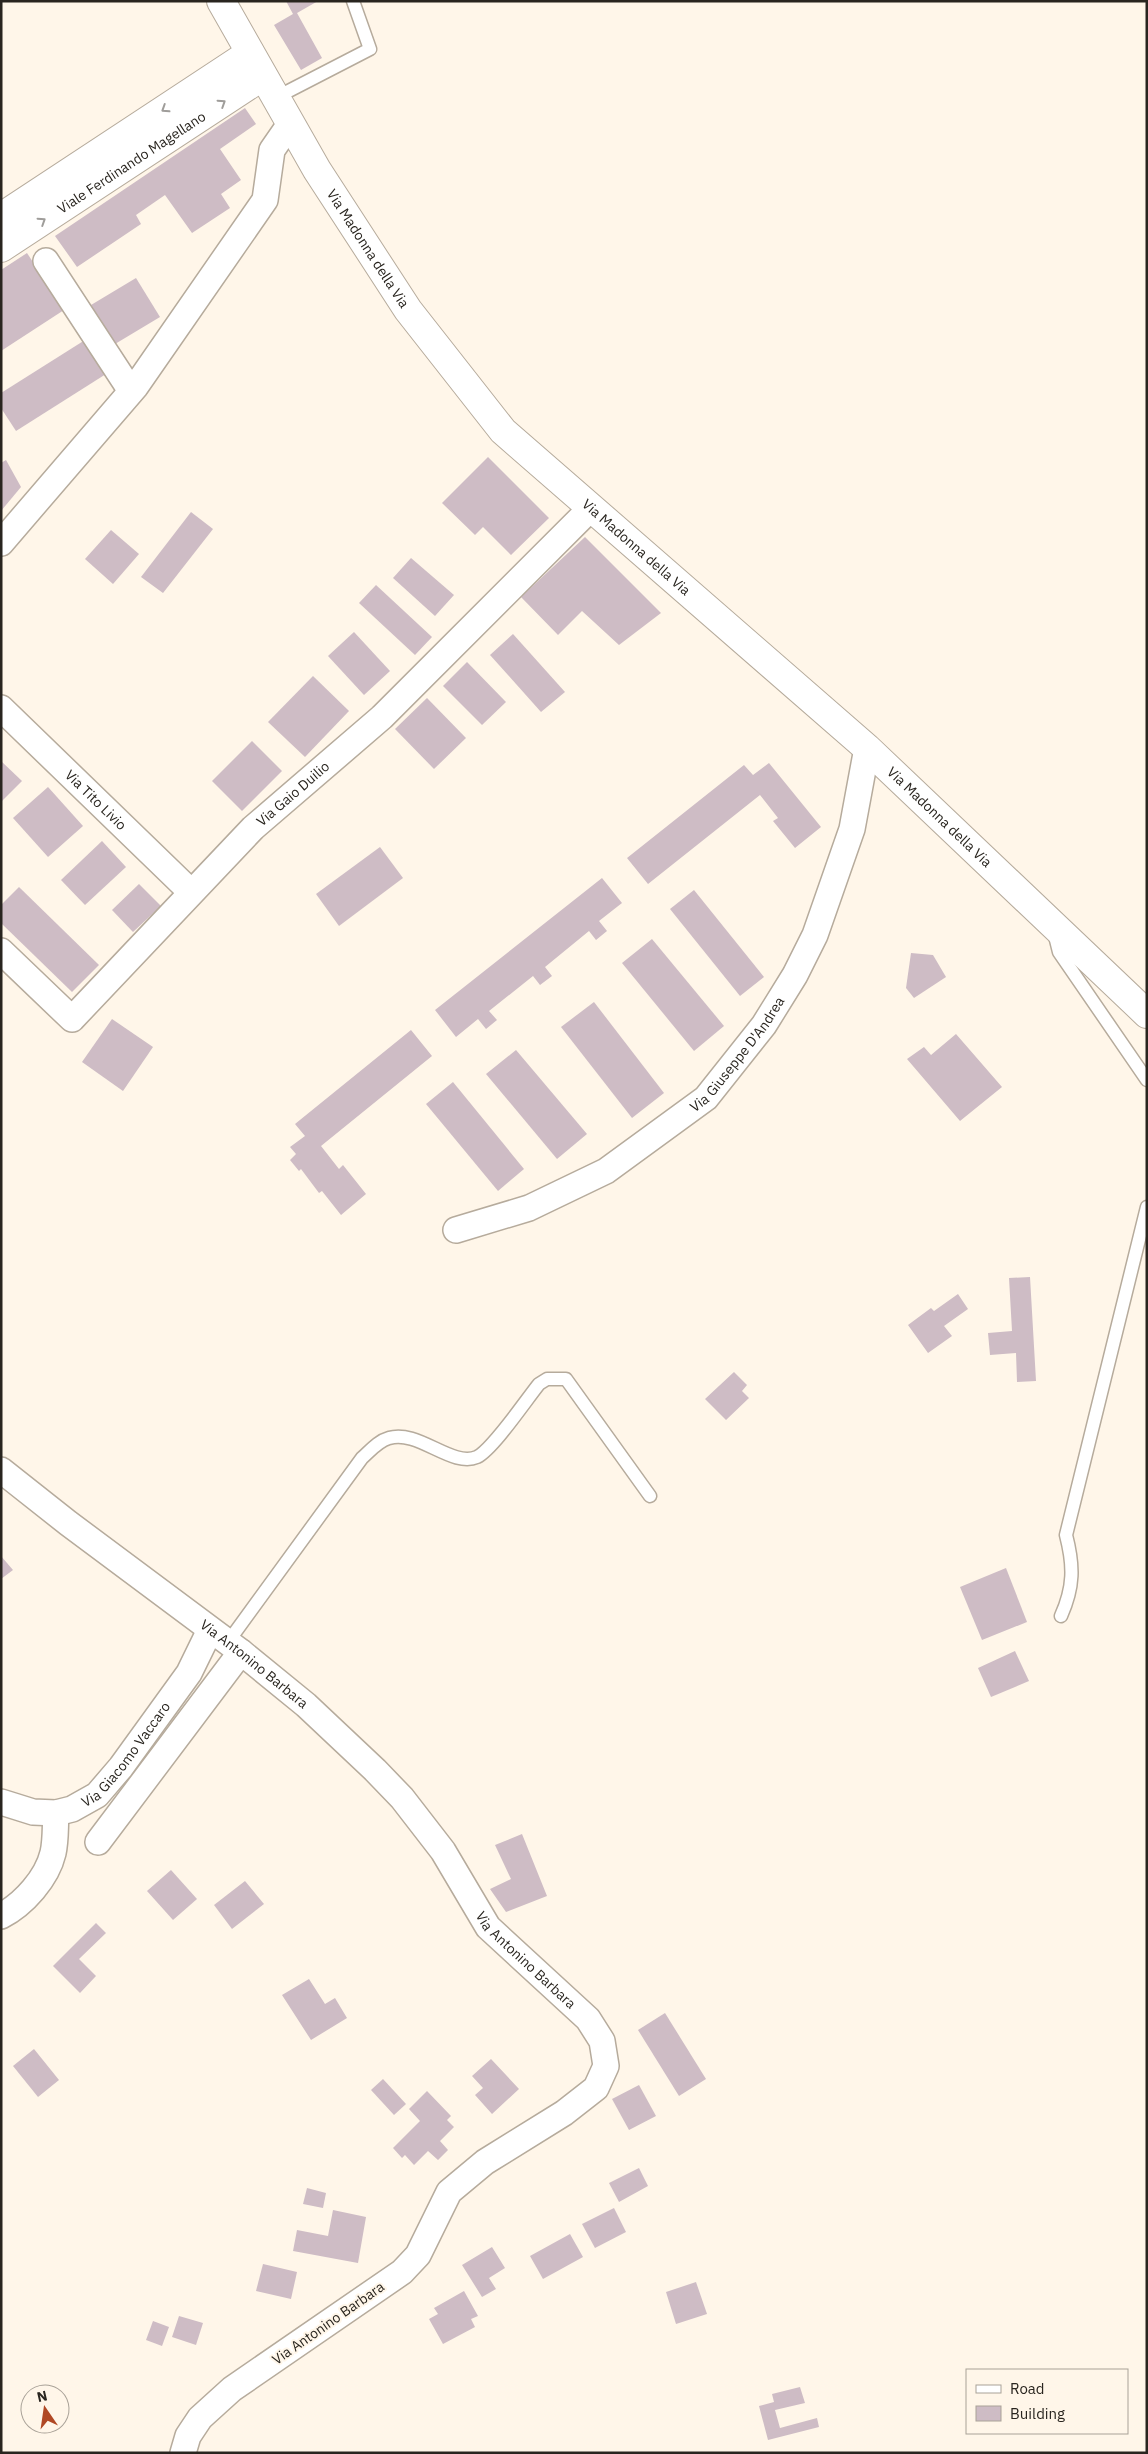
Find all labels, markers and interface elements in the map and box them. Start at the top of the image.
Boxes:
one-way arrow [216,100,226,109]
one-way arrow [161,102,170,112]
street label: Viale Ferdinando Magellano [54,107,209,218]
street label: Via Madonna della Via [323,186,413,312]
one-way arrow [36,218,46,227]
street label: Via Madonna della Via [578,495,695,600]
street label: Via Gaio Duilio [253,757,333,830]
street label: Via Madonna della Via [883,763,996,871]
street label: Via Tito Livio [61,766,131,834]
street label: Via Giuseppe D'Andrea [686,993,789,1116]
street label: Via Antonino Barbara [197,1616,312,1713]
street label: Via Giacomo Vaccaro [78,1698,174,1811]
street label: Via Antonino Barbara [472,1908,580,2013]
street label: Via Antonino Barbara [268,2277,388,2368]
legend [966,2369,1128,2434]
text: Road [1010,2379,1045,2398]
north arrow [20,2384,70,2434]
text: N [35,2386,49,2406]
text: Building [1010,2404,1065,2423]

